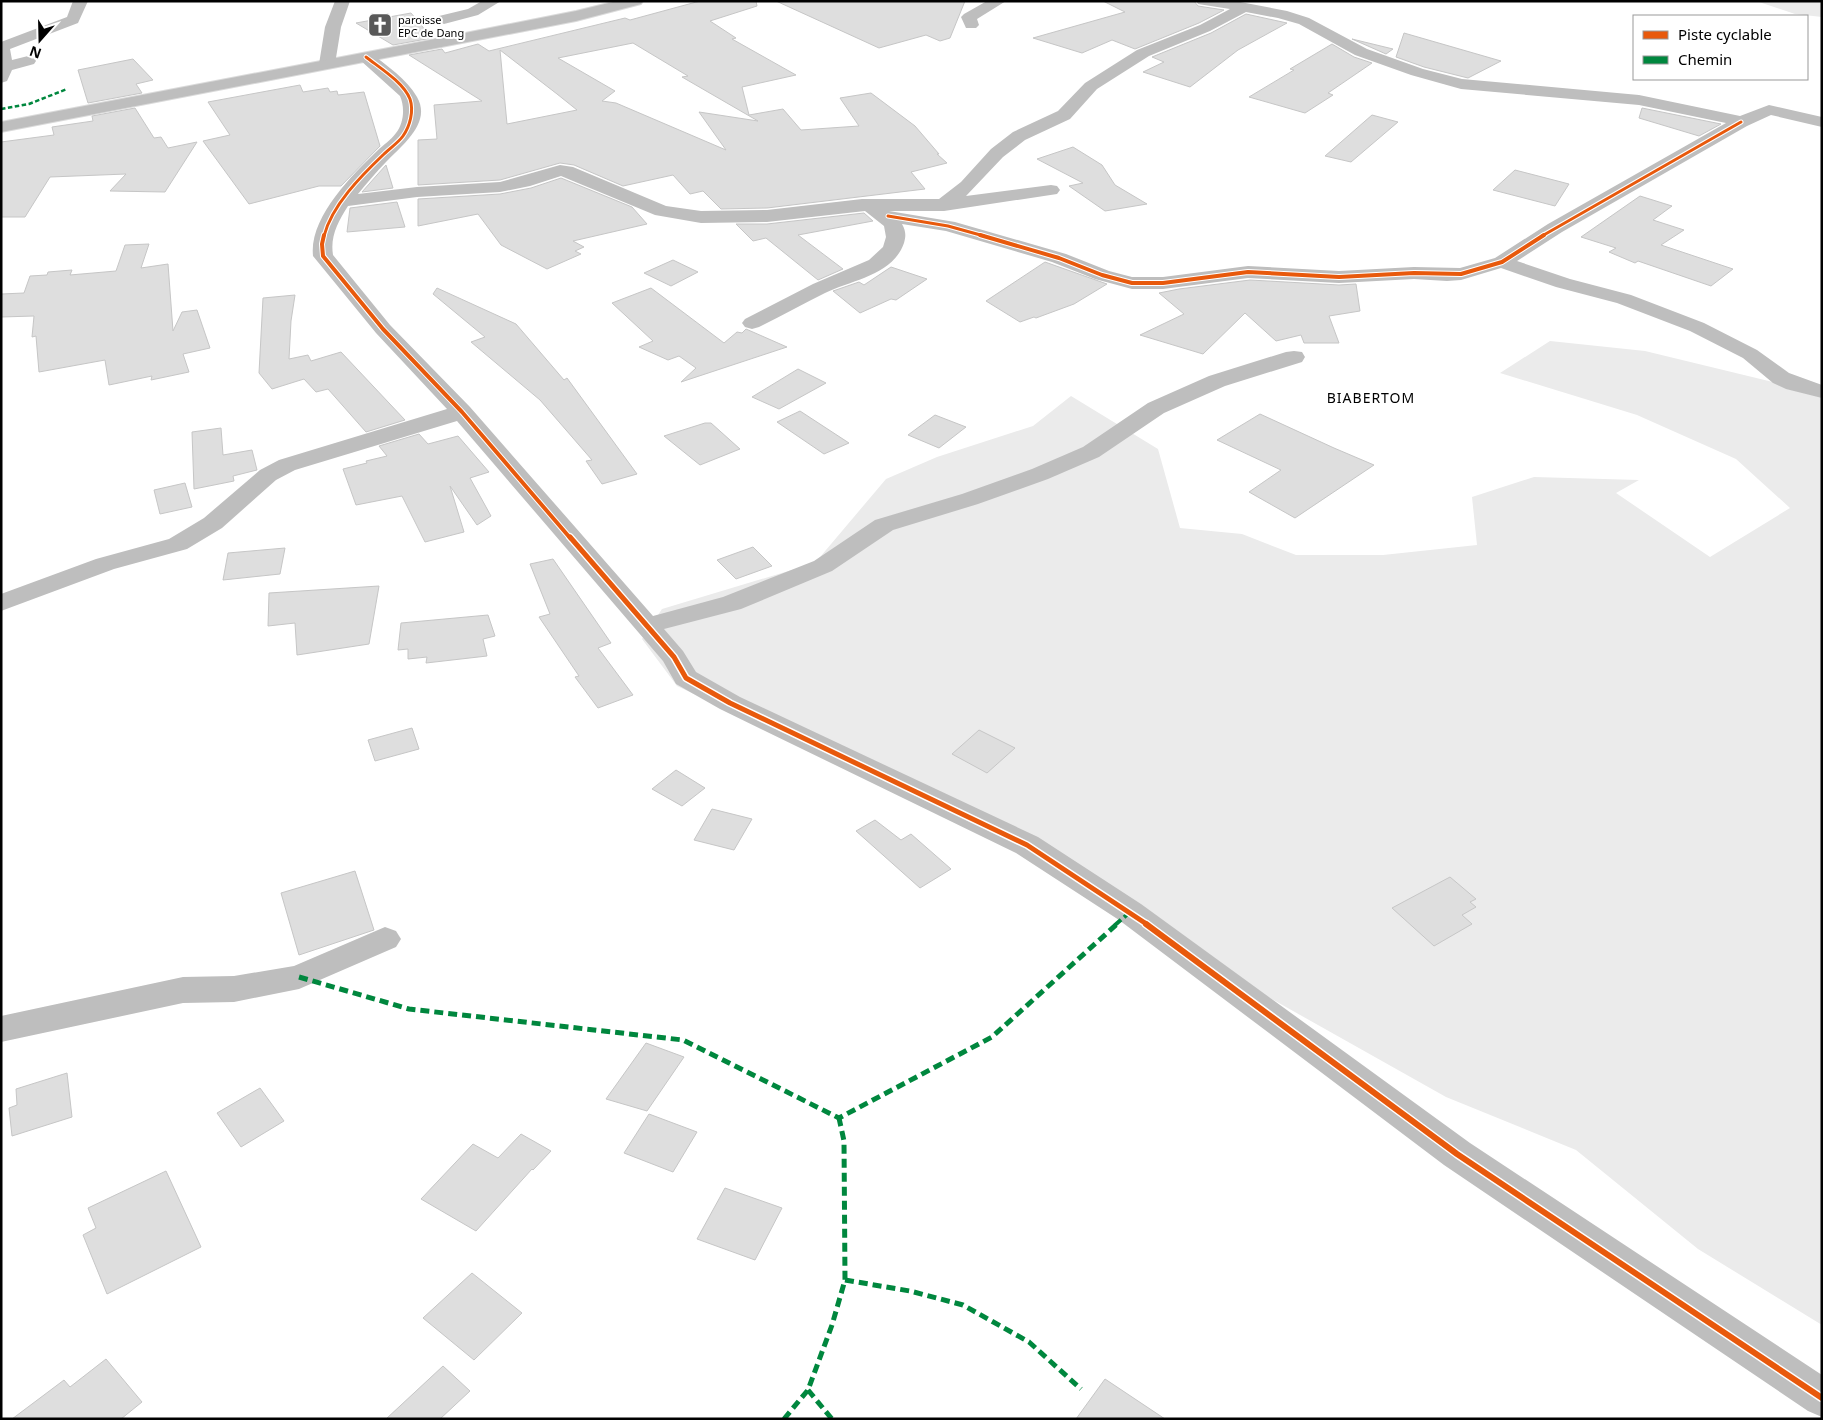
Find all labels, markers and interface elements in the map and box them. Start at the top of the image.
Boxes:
church icon: paroisse EPC de Dang [367,12,393,38]
place label: paroisse EPC de Dang [398,12,464,40]
north arrow [15,15,65,65]
legend [1633,15,1808,80]
text: Piste cyclable [1678,24,1772,44]
text: N [27,42,44,64]
text: Chemin [1678,49,1732,69]
district label: BIABERTOM [1327,388,1415,407]

